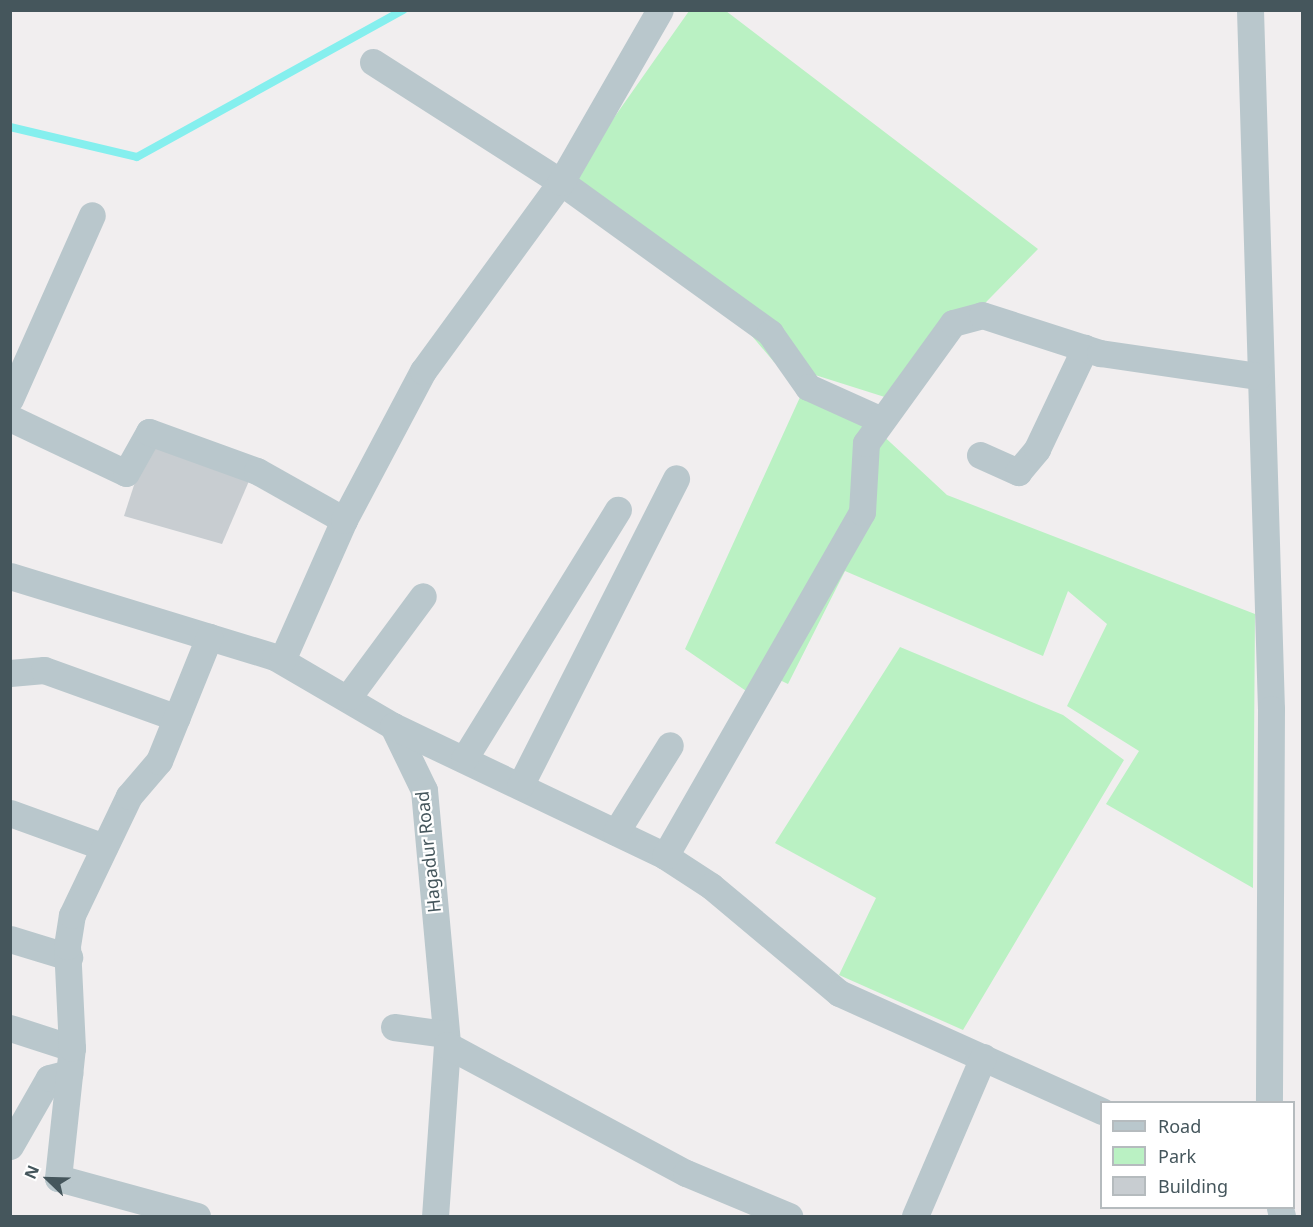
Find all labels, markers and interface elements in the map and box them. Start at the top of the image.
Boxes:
street label: Hagadur Road [411,790,445,914]
legend [1100,1101,1295,1209]
text: Road [1158,1114,1201,1138]
text: Park [1158,1144,1196,1168]
north arrow [18,1149,78,1209]
text: N [19,1162,44,1182]
text: Building [1158,1174,1228,1198]

